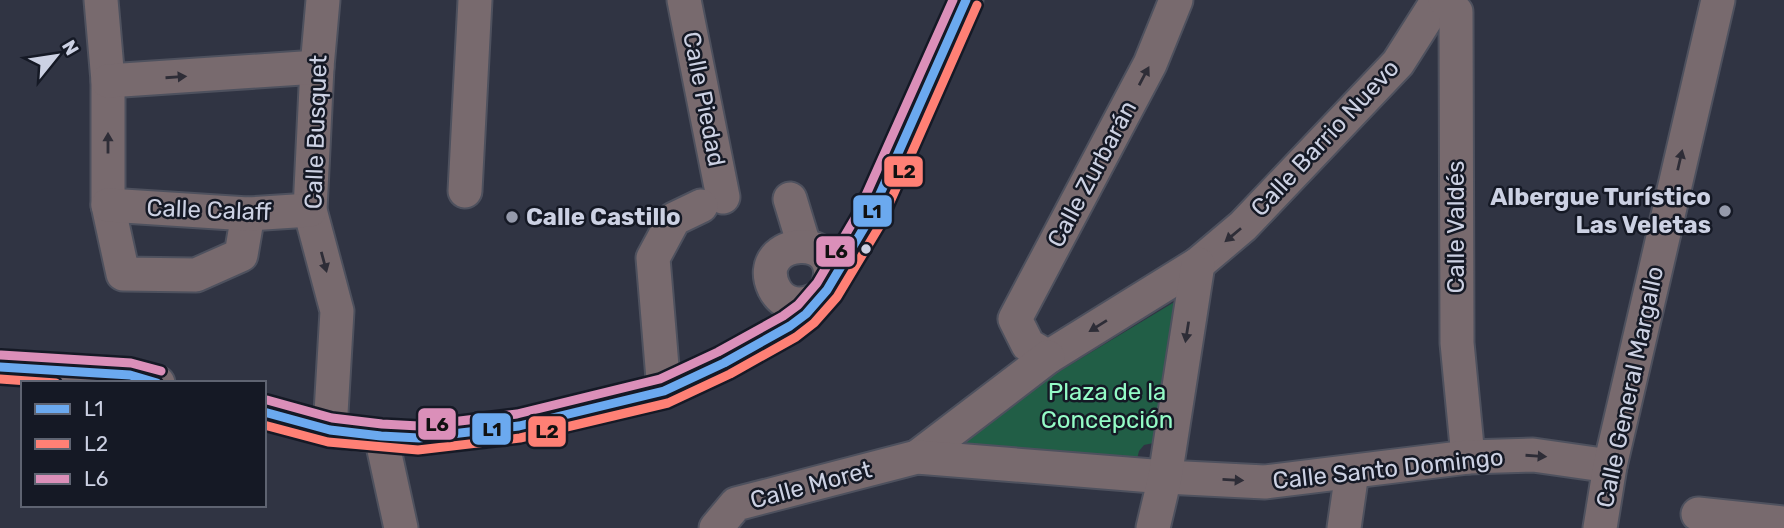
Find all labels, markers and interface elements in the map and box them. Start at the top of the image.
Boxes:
north arrow [21,21,91,91]
street label: Calle Piedad [677,29,731,169]
text: N [57,36,84,59]
street label: Calle Busquet [299,54,333,210]
street label: Calle Barrio Nuevo [1245,54,1405,222]
one-way arrow [1137,66,1149,86]
one-way arrow [165,71,187,82]
street label: Calle Zurbarán [1042,96,1142,252]
one-way arrow [102,132,114,154]
one-way arrow [1675,149,1686,171]
line badge: L2 [883,155,924,188]
text: L2 [892,160,916,183]
street label: Calle Valdés [1442,161,1470,293]
place label: Albergue Turístico Las Veletas [1490,183,1711,239]
street label: Calle Calaff [146,194,272,226]
line badge: L1 [852,194,893,228]
text: L1 [862,200,882,223]
place label: Calle Castillo [526,203,681,231]
marker: Albergue Turístico Las Veletas [1717,203,1733,219]
marker: Calle Castillo [504,209,520,225]
one-way arrow [1224,227,1241,242]
line badge: L6 [815,235,856,268]
text: L6 [824,240,848,263]
unlabelled marker [859,242,873,256]
one-way arrow [319,251,330,273]
street label: Calle General Margallo [1591,264,1669,510]
one-way arrow [1089,320,1108,333]
one-way arrow [1181,321,1192,343]
park label: Plaza de la Concepción [1041,378,1173,434]
legend [21,381,266,507]
text: L1 [84,396,103,421]
line badge: L6 [417,407,457,441]
line badge: L1 [471,412,512,446]
text: L6 [425,413,449,436]
line badge: L2 [527,415,567,448]
text: L1 [482,418,502,441]
text: L2 [535,420,559,443]
text: L2 [84,431,108,456]
street label: Calle Santo Domingo [1271,443,1505,495]
one-way arrow [1526,451,1548,462]
street label: Calle Moret [747,455,875,515]
text: L6 [84,466,109,491]
one-way arrow [1222,475,1244,486]

